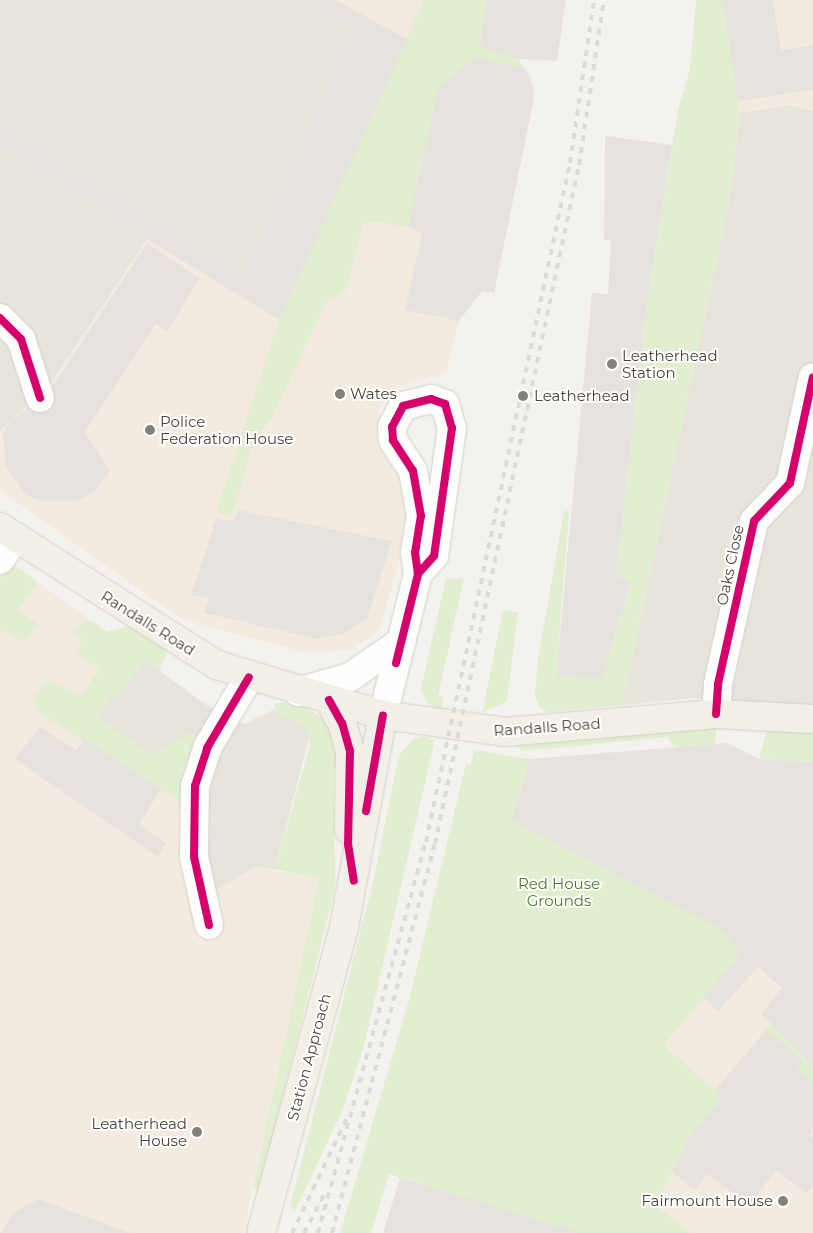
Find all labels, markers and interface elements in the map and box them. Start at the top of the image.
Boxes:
place label: Leatherhead Station [622,346,718,381]
marker: Leatherhead Station [606,358,618,370]
place label: Wates [350,385,397,403]
place label: Leatherhead [534,387,630,405]
marker: Wates [334,388,346,400]
marker: Leatherhead [516,389,530,403]
place label: Police Federation House [160,412,293,447]
marker: Police Federation House [144,424,156,436]
street label: Oaks Close [713,523,747,607]
street label: Randalls Road [98,587,198,659]
street label: Randalls Road [493,714,601,740]
park label: Red House Grounds [518,874,600,909]
street label: Station Approach [283,991,335,1123]
place label: Leatherhead House [91,1114,187,1149]
marker: Leatherhead House [191,1126,203,1138]
place label: Fairmount House [641,1192,773,1210]
marker: Fairmount House [777,1195,789,1207]

